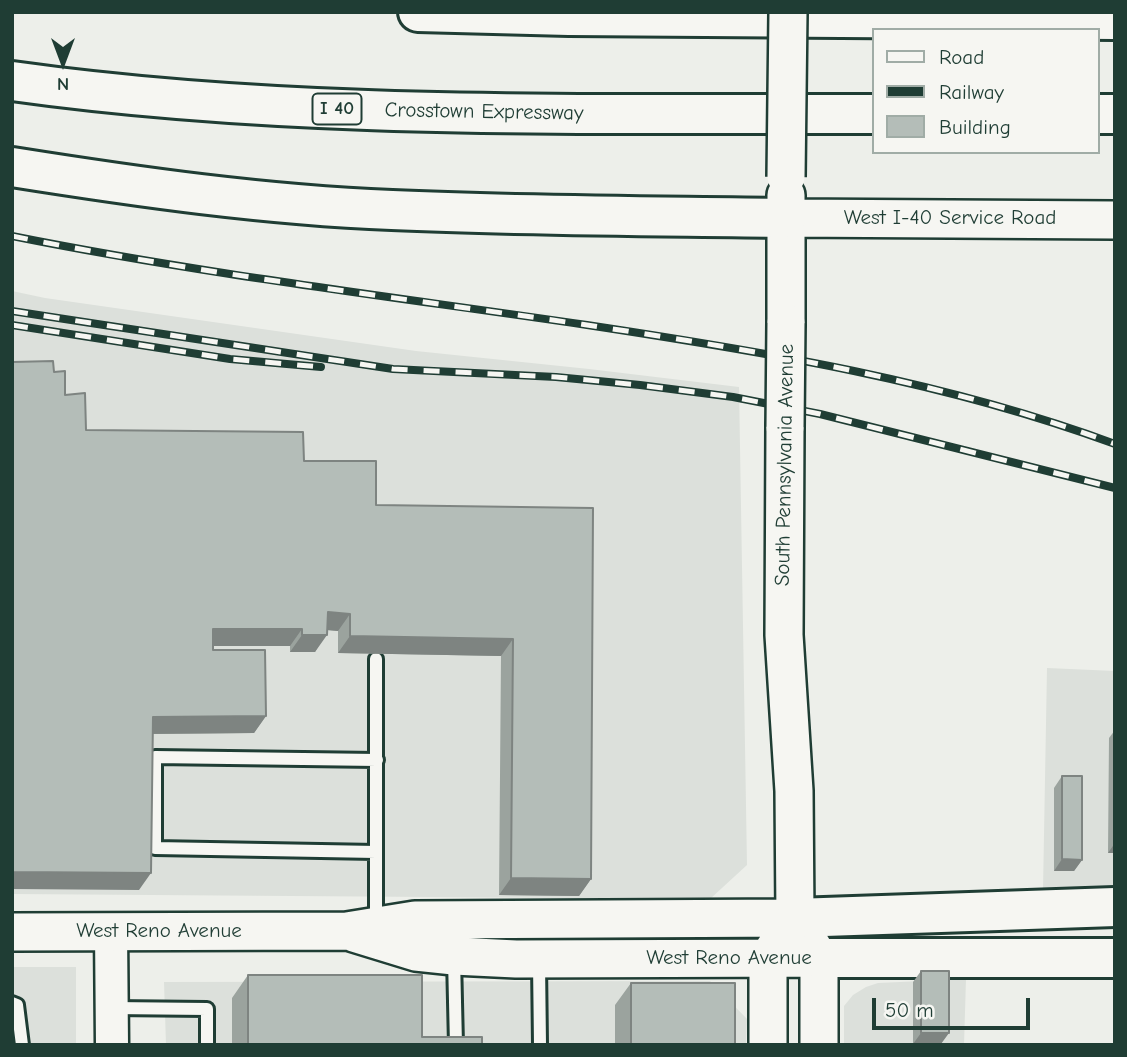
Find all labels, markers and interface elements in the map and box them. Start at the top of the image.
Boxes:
north arrow [28,28,98,98]
legend [872,28,1099,154]
text: Road [939,45,984,69]
text: N [57,73,69,95]
text: Railway [939,80,1004,104]
road number: I 40 [312,94,362,124]
street label: Crosstown Expressway [384,98,584,126]
text: Building [939,115,1011,139]
street label: West I-40 Service Road [844,205,1056,231]
street label: South Pennsylvania Avenue [770,344,800,586]
street label: West Reno Avenue [76,918,242,944]
street label: West Reno Avenue [646,945,812,971]
scale bar [875,984,1032,1028]
text: 50 m [885,998,934,1022]

